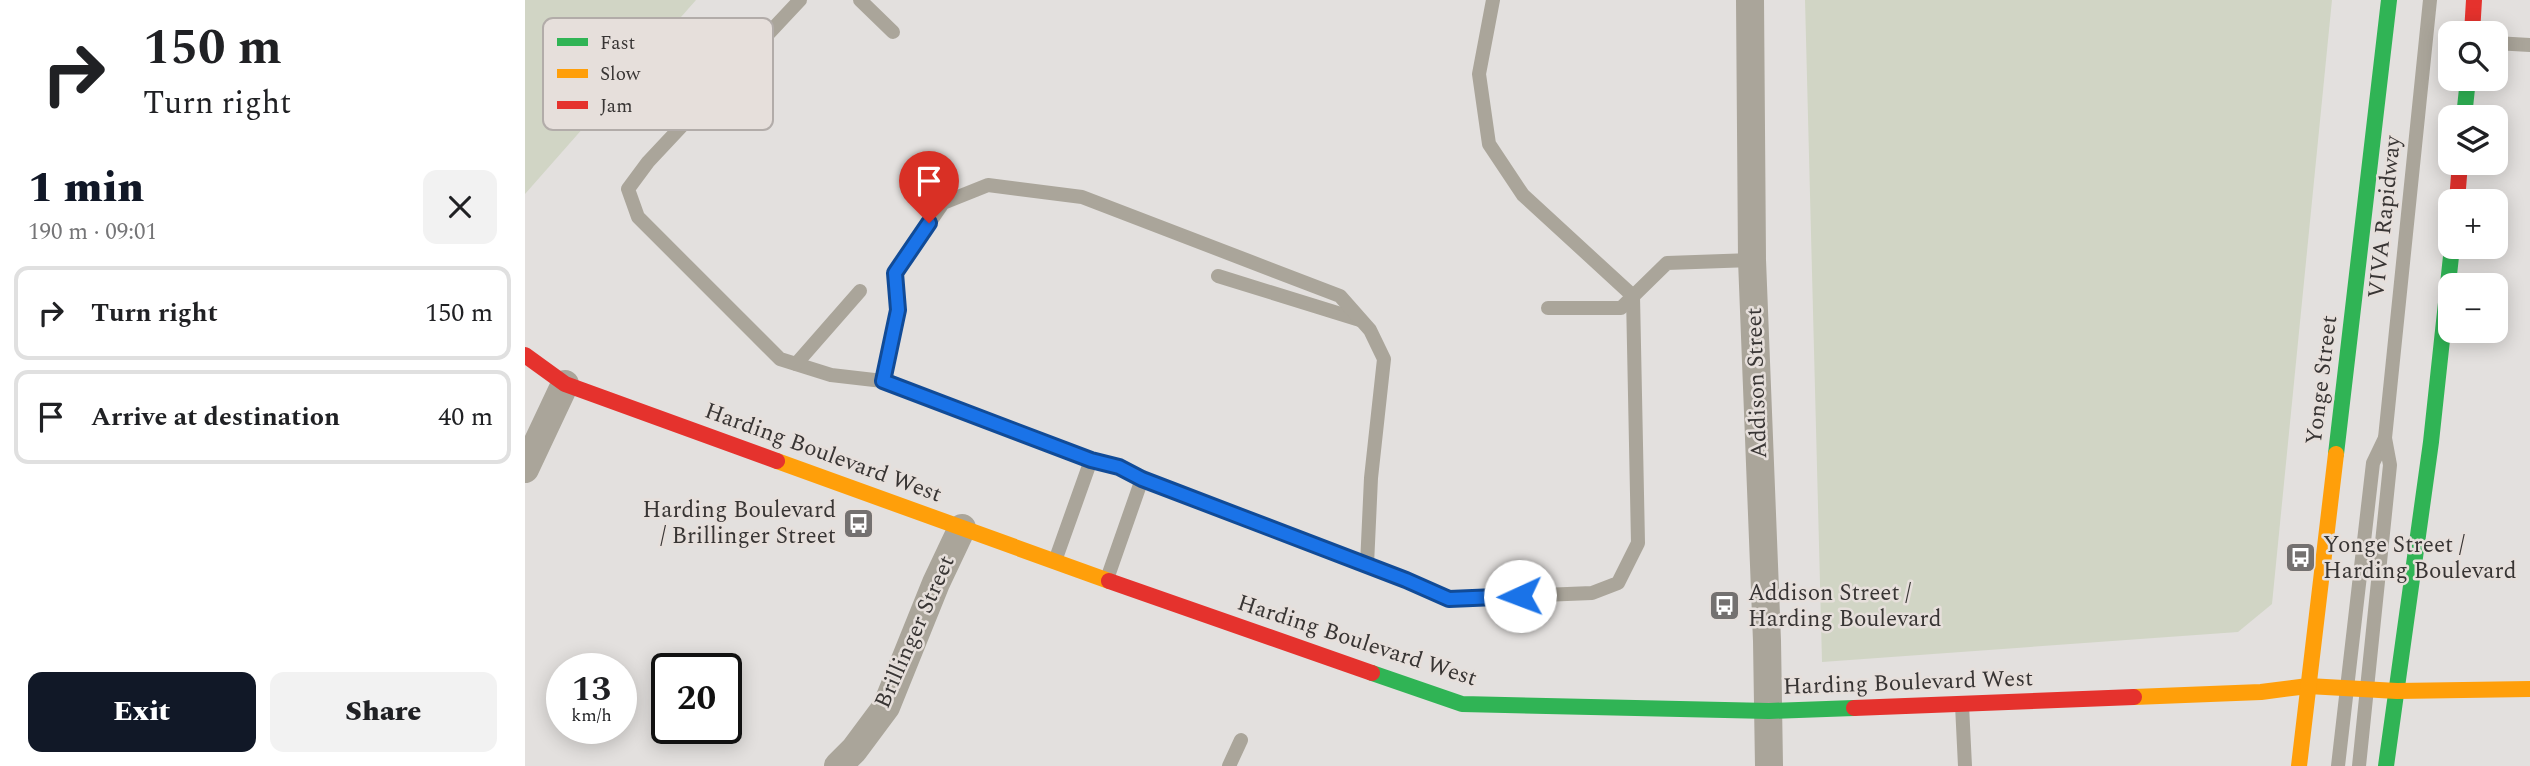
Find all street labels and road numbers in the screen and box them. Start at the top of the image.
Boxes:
street label: VIVA Rapidway [2359,133,2411,300]
street label: Addison Street [1737,307,1777,459]
street label: Yonge Street [2297,313,2347,447]
street label: Harding Boulevard West [699,394,947,512]
street label: Brillinger Street [866,550,964,714]
street label: Harding Boulevard West [1233,586,1481,696]
street label: Harding Boulevard West [1782,661,2034,705]

